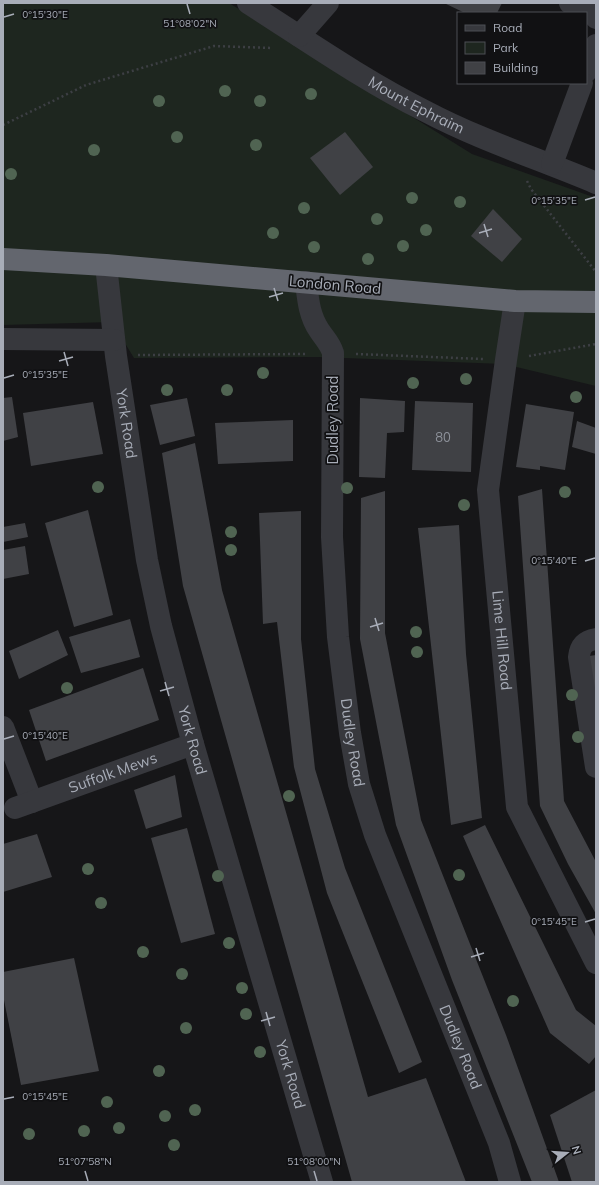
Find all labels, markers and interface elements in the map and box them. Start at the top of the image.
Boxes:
text: 0°15'30"E [22,8,68,21]
legend [457,12,587,84]
text: 51°08'02"N [163,17,217,30]
text: Road [493,20,522,35]
text: Park [493,40,519,55]
text: Building [493,60,538,75]
street label: Mount Ephraim [365,72,467,138]
text: 0°15'35"E [531,194,577,207]
street label: London Road [288,271,382,298]
text: 0°15'35"E [22,368,68,381]
street label: Dudley Road [323,375,342,465]
street label: York Road [112,386,141,460]
house number: 80 [435,429,451,445]
text: 0°15'40"E [531,554,577,567]
street label: Lime Hill Road [488,590,516,691]
street label: Dudley Road [337,697,369,788]
street label: York Road [174,703,212,777]
text: 0°15'40"E [22,729,68,742]
street label: Suffolk Mews [66,748,160,797]
text: 0°15'45"E [531,915,577,928]
street label: Dudley Road [435,1002,486,1092]
street label: York Road [271,1037,310,1111]
text: 0°15'45"E [22,1090,68,1103]
north arrow [547,1133,587,1173]
text: N [569,1144,584,1156]
text: 51°07'58"N [58,1155,112,1168]
text: 51°08'00"N [287,1155,341,1168]

